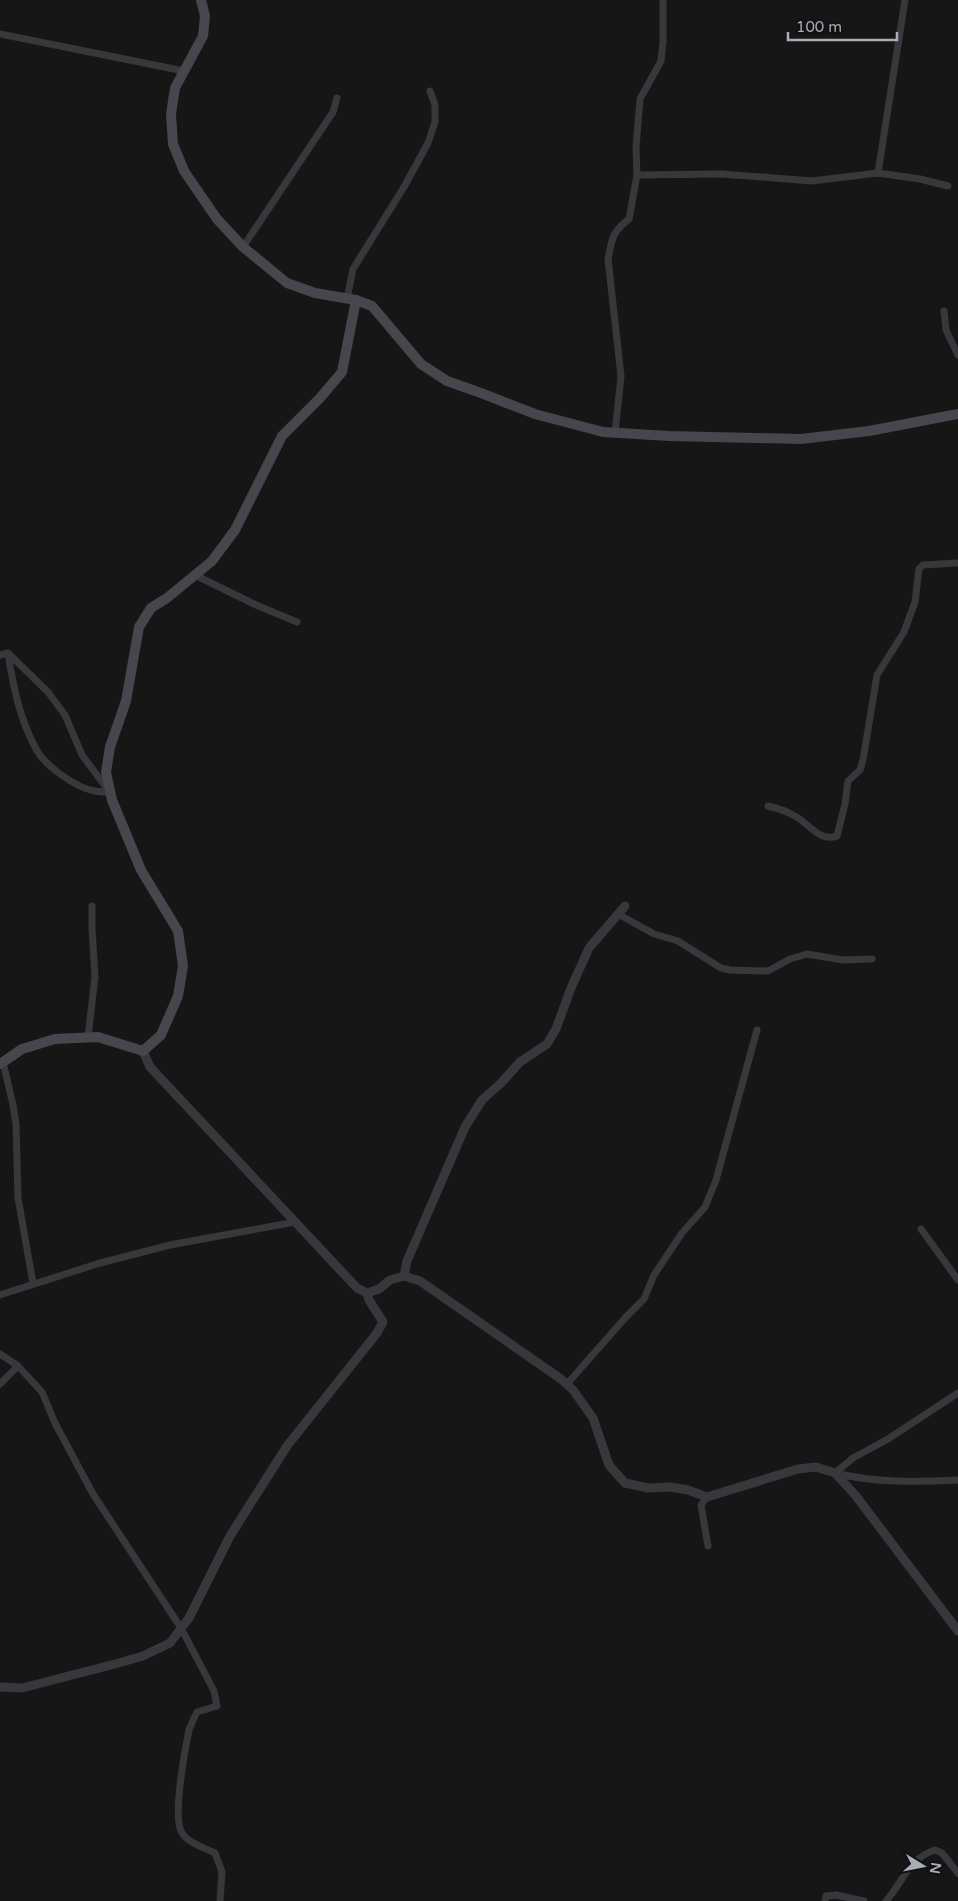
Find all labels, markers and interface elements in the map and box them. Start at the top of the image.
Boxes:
scale bar [788,10,897,42]
text: 100 m [796,18,842,36]
north arrow [898,1841,948,1891]
text: N [926,1861,945,1875]

